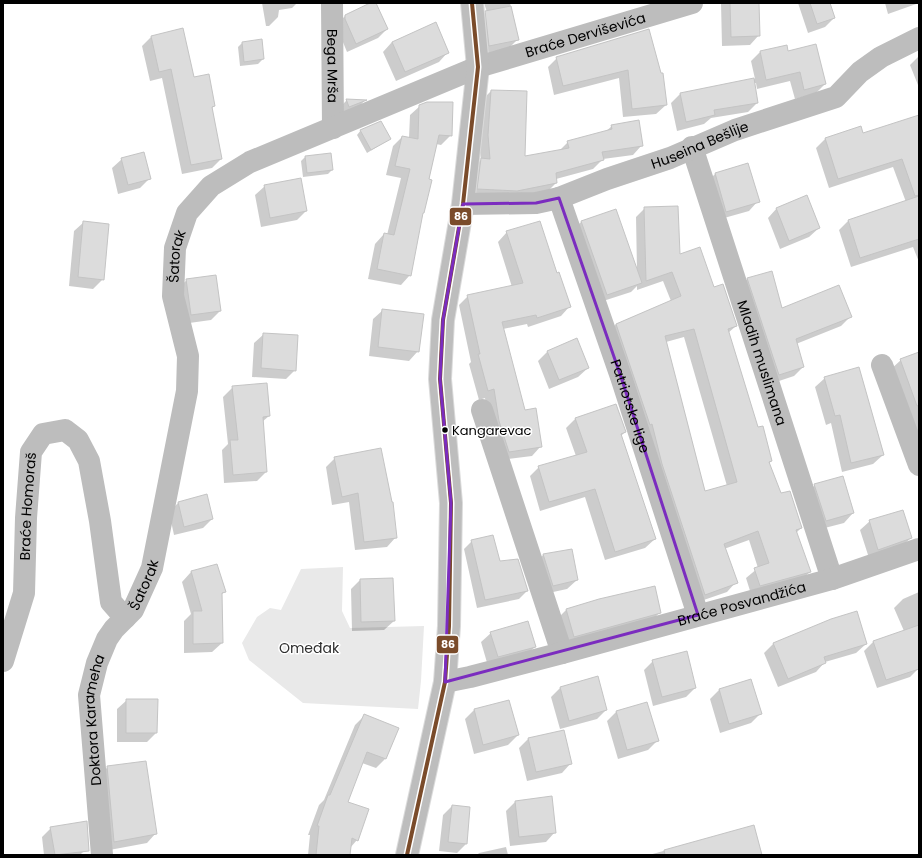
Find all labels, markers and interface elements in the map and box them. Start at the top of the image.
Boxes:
street label: Braće Derviševića [523,7,648,62]
street label: Bega Mrša [322,29,343,103]
street label: Huseina Bešlije [648,116,751,174]
line badge: 86 [449,207,472,226]
text: 86 [454,208,468,224]
street label: Šatorak [164,226,191,283]
street label: Mladih muslimana [732,298,792,428]
street label: Patriotske lige [606,357,655,456]
place label: Kangarevac [452,421,531,440]
marker: Kangarevac [440,425,450,435]
street label: Braće Homoraš [15,451,41,561]
street label: Šatorak [124,557,164,614]
street label: Braće Posvandžića [675,577,808,631]
line badge: 86 [436,635,459,654]
text: 86 [441,636,455,652]
park label: Omeđak [279,638,340,658]
street label: Doktora Karameha [79,651,110,786]

